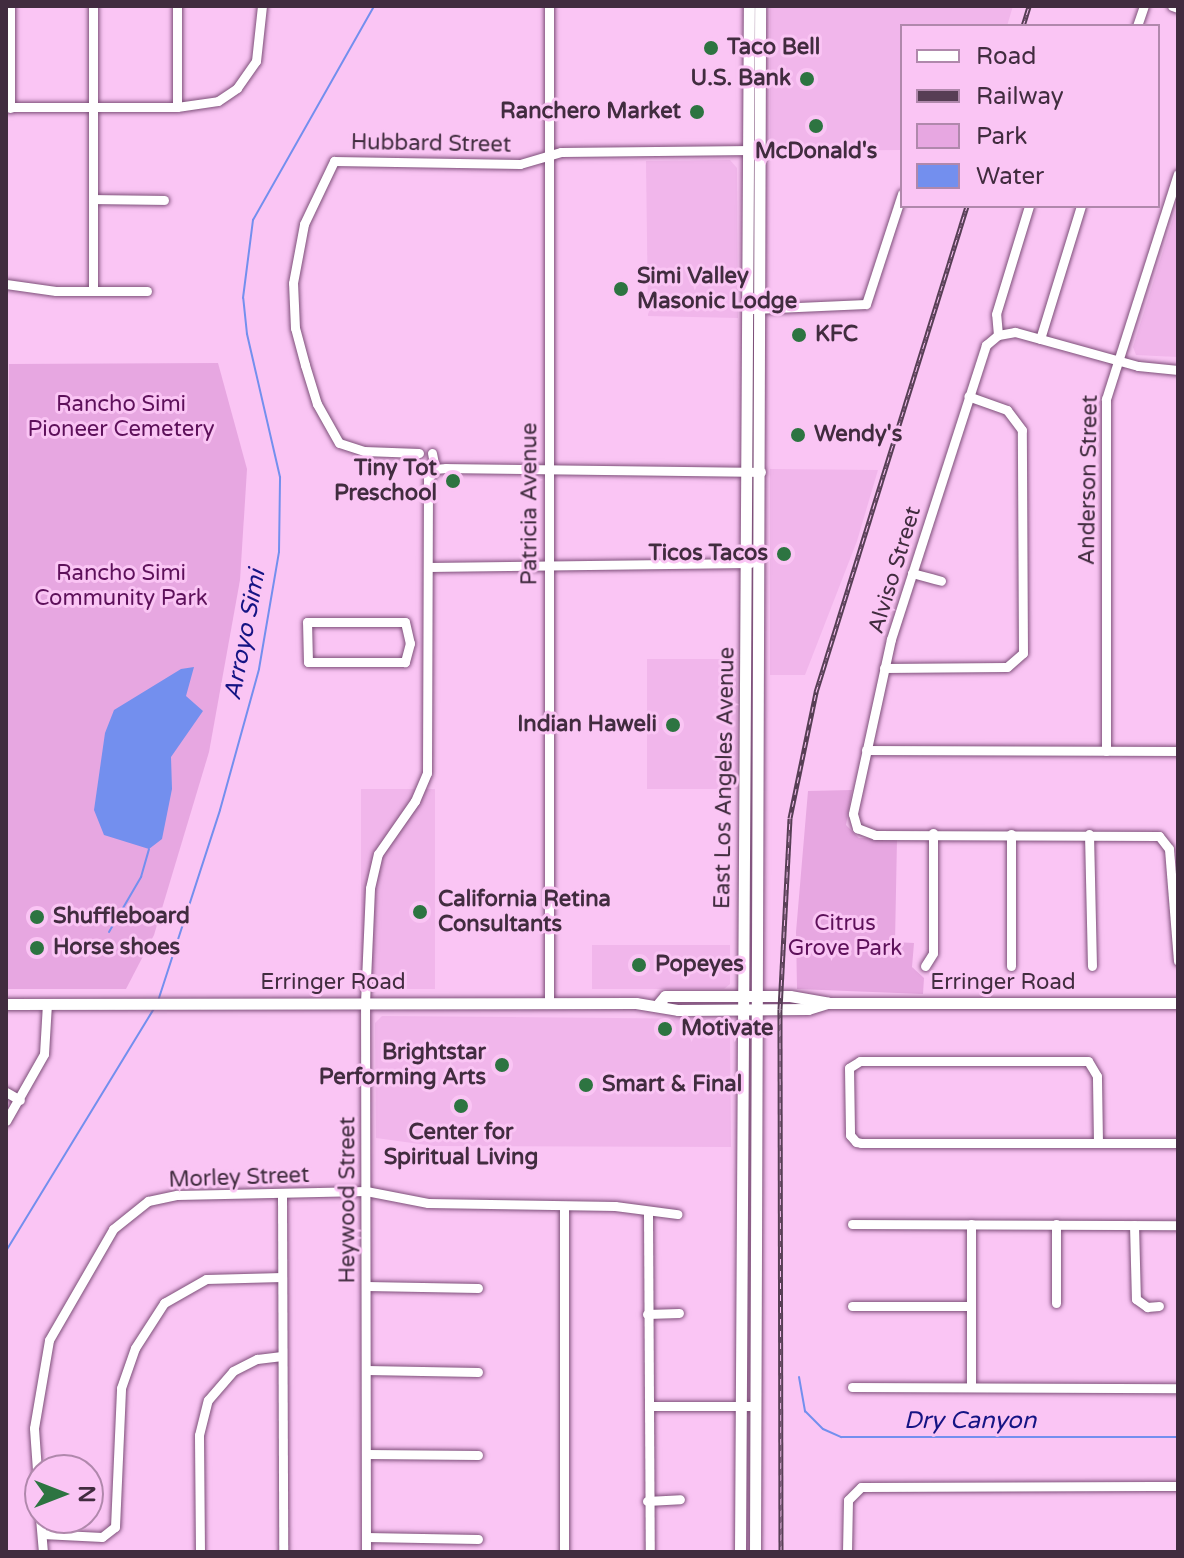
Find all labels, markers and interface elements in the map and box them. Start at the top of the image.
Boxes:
legend [900,24,1160,208]
place label: Taco Bell [727,35,820,61]
marker: Taco Bell [702,39,720,57]
text: Road [976,42,1036,71]
place label: U.S. Bank [691,66,791,92]
marker: U.S. Bank [798,70,816,88]
text: Railway [976,82,1064,111]
place label: Ranchero Market [500,99,681,125]
marker: Ranchero Market [688,103,706,121]
marker: McDonald's [807,117,825,135]
text: Park [976,122,1027,151]
street label: Hubbard Street [351,129,511,159]
place label: McDonald's [755,139,877,165]
text: Water [976,162,1044,191]
place label: Simi Valley Masonic Lodge [637,263,797,314]
marker: Simi Valley Masonic Lodge [612,280,630,298]
place label: KFC [815,322,858,348]
marker: KFC [790,326,808,344]
park label: Rancho Simi Pioneer Cemetery [28,391,214,442]
street label: Anderson Street [1074,395,1104,565]
place label: Wendy's [814,422,902,448]
street label: Patricia Avenue [517,423,543,585]
marker: Wendy's [789,426,807,444]
place label: Tiny Tot Preschool [334,455,437,506]
marker: Tiny Tot Preschool [444,472,462,490]
street label: Alviso Street [863,503,927,637]
place label: Ticos Tacos [648,541,768,567]
marker: Ticos Tacos [775,545,793,563]
park label: Rancho Simi Community Park [34,560,208,612]
water label: Arroyo Simi [218,567,272,703]
street label: East Los Angeles Avenue [710,647,740,909]
place label: Indian Haweli [517,712,657,738]
marker: Indian Haweli [664,716,682,734]
place label: California Retina Consultants [438,886,611,938]
marker: California Retina Consultants [409,901,431,923]
place label: Shuffleboard [53,904,190,930]
marker: Shuffleboard [28,908,46,926]
park label: Citrus Grove Park [788,910,902,962]
place label: Horse shoes [53,935,180,961]
marker: Horse shoes [28,939,46,957]
place label: Popeyes [655,952,744,978]
marker: Popeyes [630,956,648,974]
street label: Erringer Road [260,970,406,996]
street label: Erringer Road [930,970,1076,996]
place label: Motivate [681,1016,773,1042]
marker: Motivate [656,1020,674,1038]
place label: Brightstar Performing Arts [319,1039,486,1090]
marker: Brightstar Performing Arts [493,1056,511,1074]
place label: Smart & Final [602,1072,742,1098]
marker: Smart & Final [577,1076,595,1094]
marker: Center for Spiritual Living [452,1097,470,1115]
street label: Heywood Street [335,1117,361,1283]
place label: Center for Spiritual Living [384,1119,538,1170]
street label: Morley Street [168,1162,310,1194]
water label: Dry Canyon [904,1407,1036,1435]
north arrow [24,1454,104,1534]
text: N [73,1485,99,1503]

